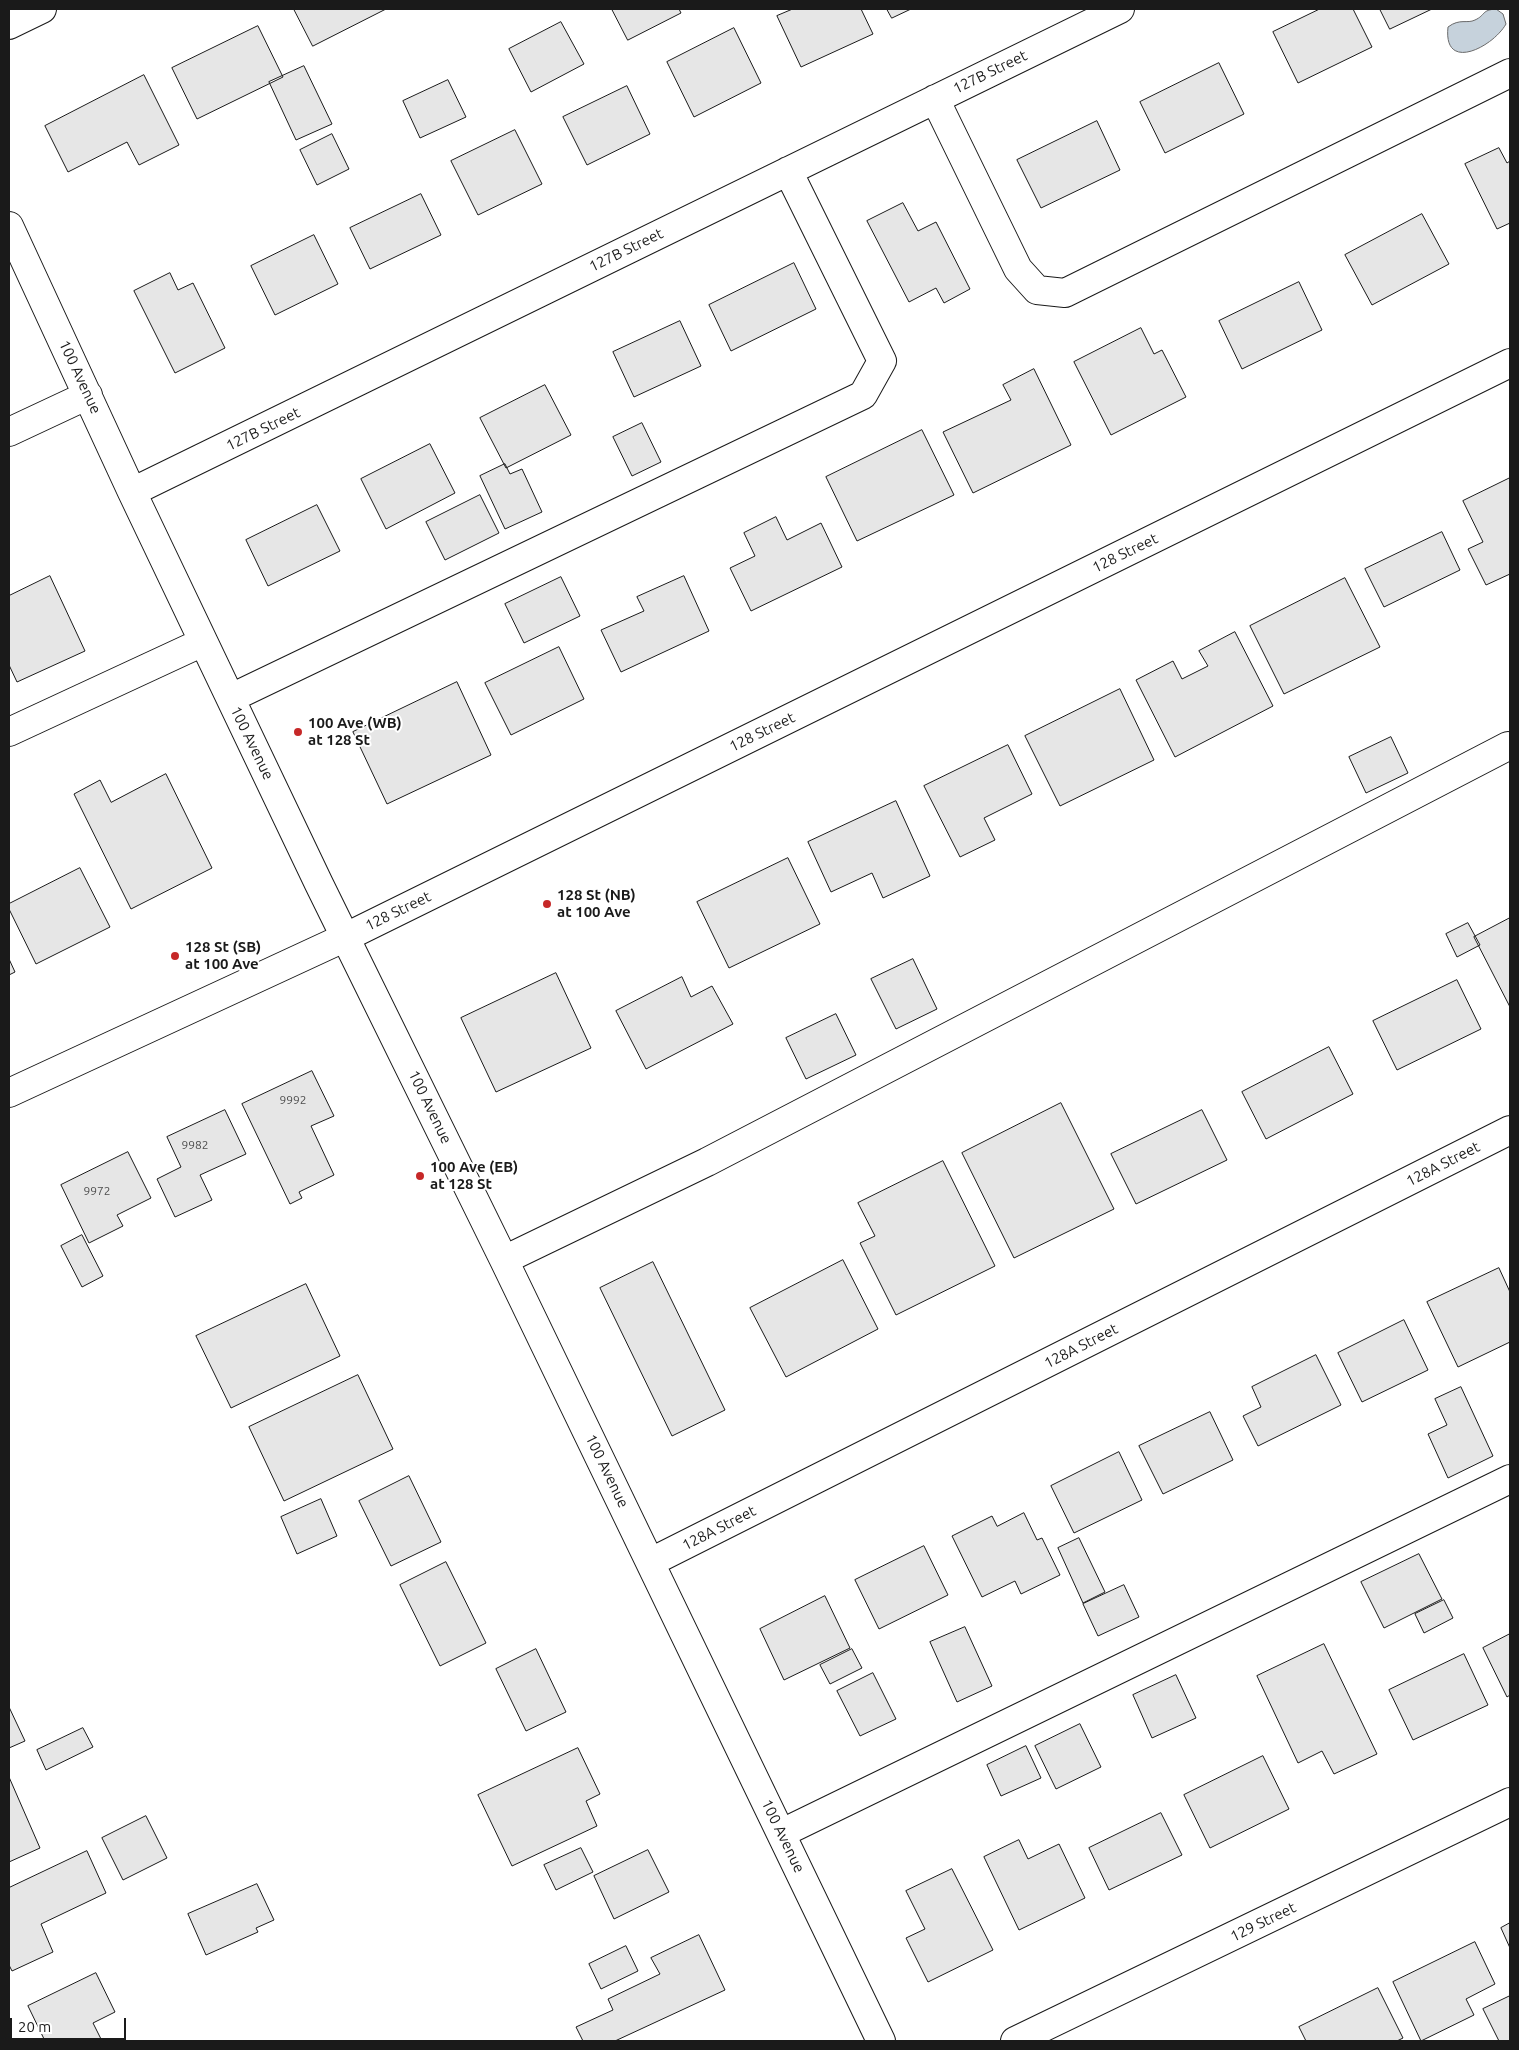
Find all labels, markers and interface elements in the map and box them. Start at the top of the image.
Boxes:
street label: 127B Street [950,46,1030,98]
street label: 127B Street [586,224,666,276]
street label: 100 Avenue [55,337,105,417]
street label: 127B Street [223,403,303,455]
street label: 128 Street [1089,529,1161,577]
street label: 100 Avenue [227,703,277,783]
street label: 128 Street [726,708,798,756]
place label: 100 Ave (WB) at 128 St [308,714,402,749]
marker: 100 Ave (WB) at 128 St [292,726,304,738]
place label: 128 St (NB) at 100 Ave [557,886,636,921]
street label: 128 Street [362,887,434,935]
marker: 128 St (NB) at 100 Ave [541,898,553,910]
place label: 128 St (SB) at 100 Ave [185,938,261,973]
marker: 128 St (SB) at 100 Ave [169,950,181,962]
street label: 100 Avenue [405,1067,455,1147]
house number: 9992 [279,1093,307,1107]
house number: 9982 [181,1138,209,1152]
street label: 128A Street [1403,1138,1483,1190]
place label: 100 Ave (EB) at 128 St [430,1158,518,1193]
marker: 100 Ave (EB) at 128 St [414,1170,426,1182]
house number: 9972 [83,1184,111,1198]
street label: 128A Street [1041,1320,1121,1372]
street label: 100 Avenue [582,1431,632,1511]
street label: 128A Street [679,1502,759,1554]
street label: 100 Avenue [758,1796,808,1876]
street label: 129 Street [1227,1898,1299,1946]
scale bar [12,2008,129,2040]
text: 20 m [18,2018,51,2035]

